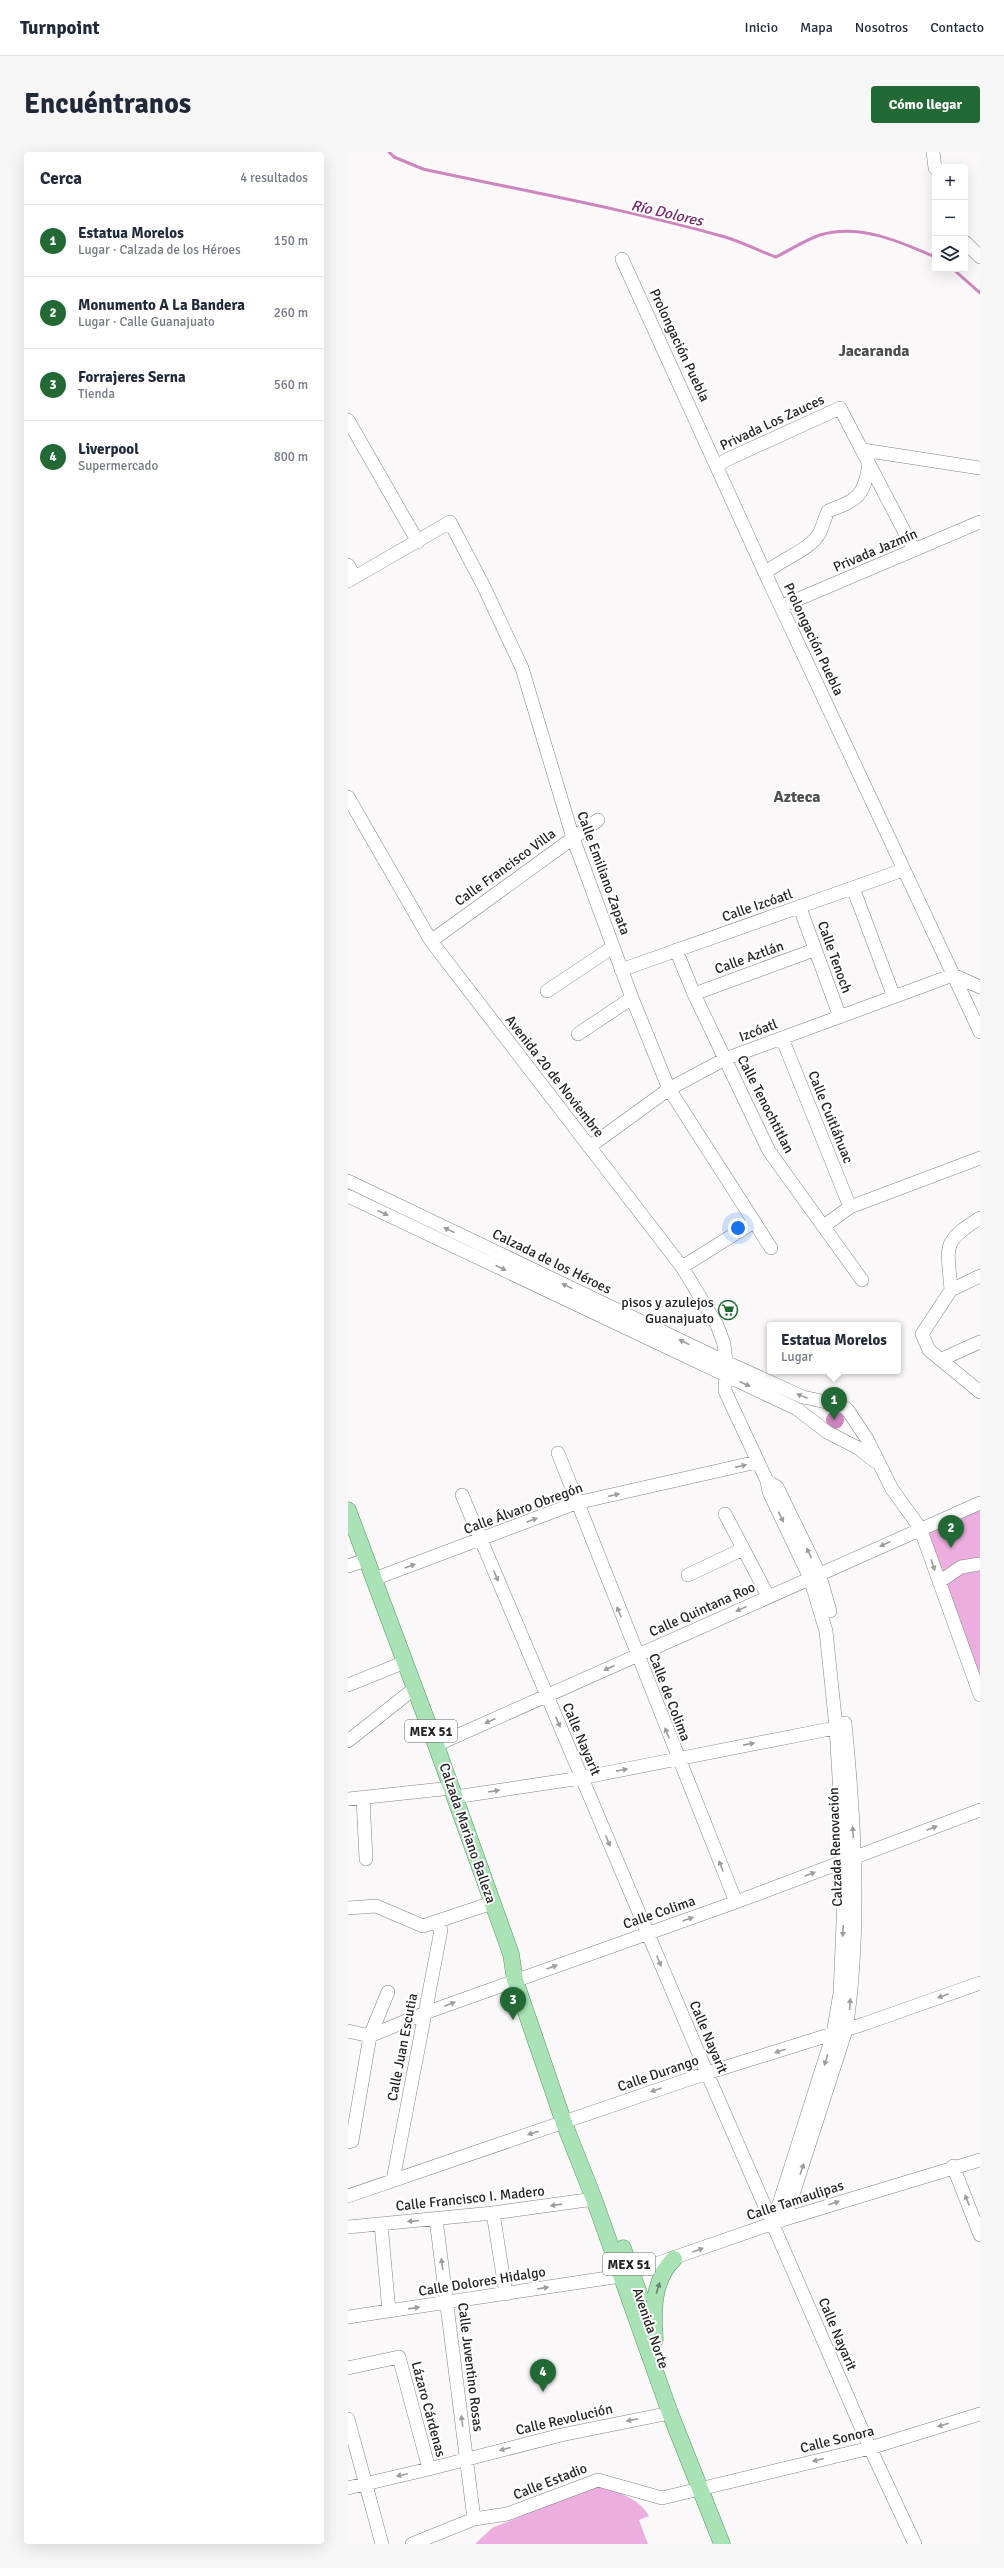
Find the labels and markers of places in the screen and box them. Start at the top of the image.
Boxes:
place label: pisos y azulejos Guanajuato [621,1294,714,1327]
supermarket icon: pisos y azulejos Guanajuato [717,1299,739,1321]
pin: 1 [821,1387,847,1420]
pin: 2 [938,1515,964,1548]
pin: 3 [500,1987,526,2020]
pin: 4 [530,2359,556,2392]

